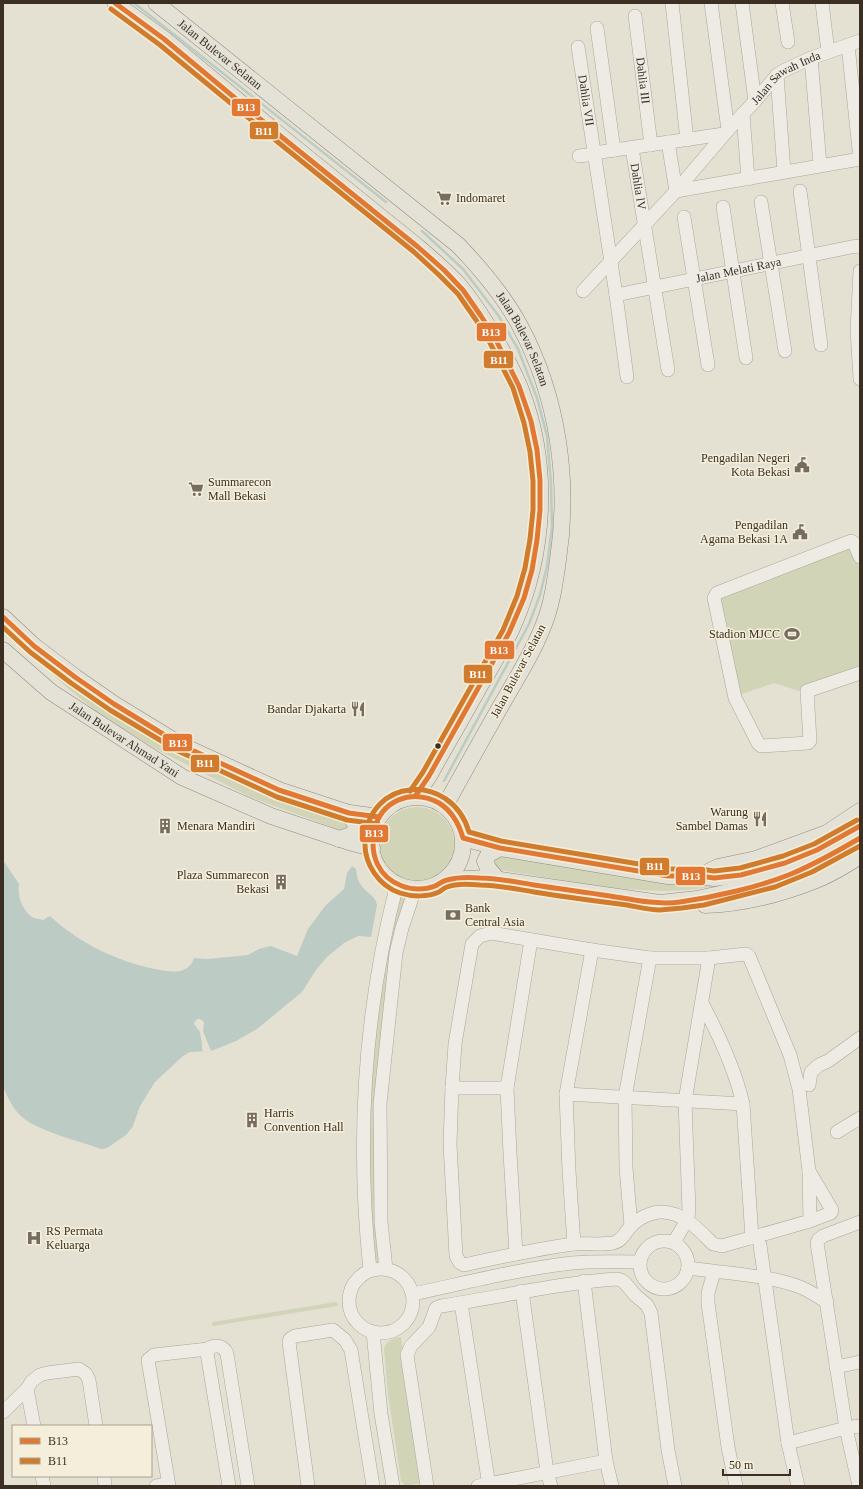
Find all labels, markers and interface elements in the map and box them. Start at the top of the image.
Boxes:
street label: Jalan Bulevar Selatan [175,16,265,92]
street label: Jalan Sawah Inda [748,48,823,107]
street label: Dahlia III [633,56,653,105]
street label: Dahlia VII [575,74,597,127]
line badge: B13 [231,98,261,117]
text: B13 [237,101,256,113]
line badge: B11 [249,121,279,140]
text: B11 [255,125,273,137]
street label: Dahlia lV [628,162,649,211]
supermarket icon: Indomaret [435,189,453,207]
place label: Indomaret [456,191,506,205]
street label: Jalan Melati Raya [695,254,783,286]
street label: Jalan Bulevar Selatan [493,289,552,388]
line badge: B13 [476,322,507,342]
text: B13 [482,326,501,338]
line badge: B11 [483,350,514,369]
text: B11 [490,354,508,366]
place label: Pengadilan Negeri Kota Bekasi [701,451,791,479]
public building icon: Pengadilan Negeri Kota Bekasi [793,456,811,474]
place label: Summarecon Mall Bekasi [208,475,271,503]
supermarket icon: Summarecon Mall Bekasi [187,480,205,498]
place label: Pengadilan Agama Bekasi 1A [700,518,788,546]
public building icon: Pengadilan Agama Bekasi 1A [791,523,809,541]
street label: Jalan Bulevar Selatan [487,622,549,720]
sports icon: Stadion MJCC [783,625,801,643]
place label: Stadion MJCC [709,627,780,641]
line badge: B13 [484,640,515,660]
text: B13 [490,644,509,656]
line badge: B11 [463,664,493,684]
text: B11 [469,668,487,680]
street label: Jalan Bulevar Ahmad Yani [67,699,182,781]
restaurant icon: Bandar Djakarta [349,700,367,718]
place label: Bandar Djakarta [267,702,347,716]
line badge: B13 [162,733,193,752]
text: B13 [169,737,188,749]
unlabelled marker [433,741,443,751]
line badge: B11 [190,754,220,773]
text: B11 [196,757,214,769]
place label: Warung Sambel Damas [676,805,748,833]
restaurant icon: Warung Sambel Damas [751,810,769,828]
building icon: Menara Mandiri [156,817,174,835]
place label: Menara Mandiri [177,819,256,833]
line badge: B13 [359,824,389,843]
text: B13 [365,827,384,839]
line badge: B11 [639,857,670,876]
text: B11 [646,860,664,872]
line badge: B13 [675,866,706,886]
place label: Plaza Summarecon Bekasi [177,868,270,896]
text: B13 [682,870,701,882]
building icon: Plaza Summarecon Bekasi [272,873,290,891]
place label: Bank Central Asia [465,901,525,929]
bank icon: Bank Central Asia [444,906,462,924]
place label: Harris Convention Hall [264,1106,344,1134]
building icon: Harris Convention Hall [243,1111,261,1129]
place label: RS Permata Keluarga [46,1224,104,1252]
hospital icon: RS Permata Keluarga [25,1229,43,1247]
legend [12,1425,152,1477]
text: B13 [48,1434,68,1448]
scale bar [723,1451,790,1477]
text: B11 [48,1454,68,1468]
text: 50 m [729,1458,754,1472]

